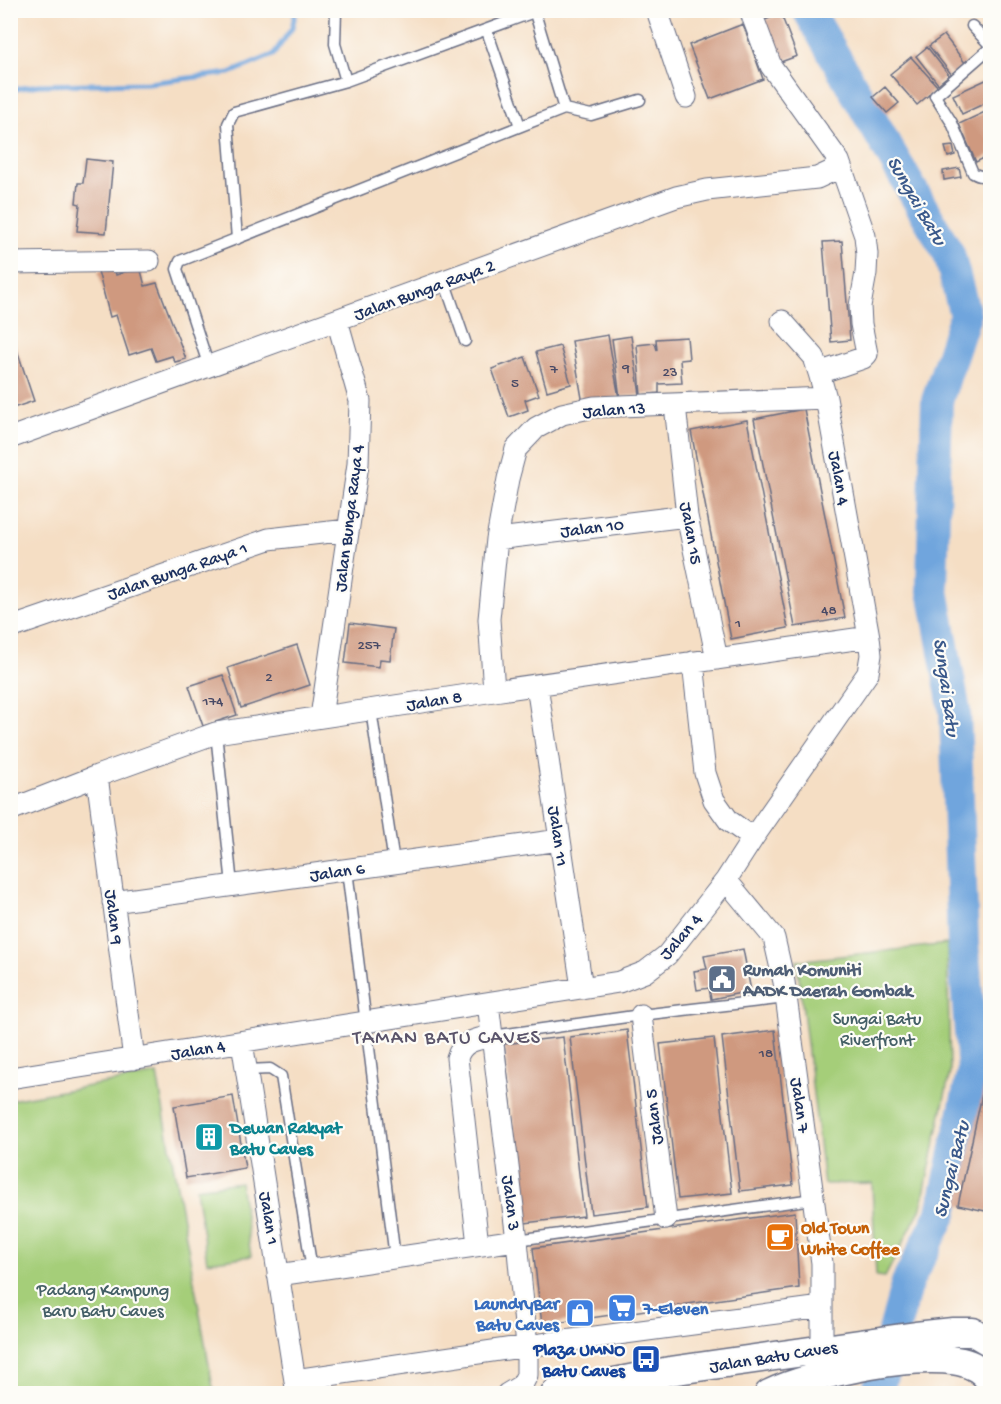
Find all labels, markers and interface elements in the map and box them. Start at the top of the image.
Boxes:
water label: Sungai Batu [880,153,950,252]
street label: Jalan Bunga Raya 2 [352,256,498,327]
house number: 9 [621,360,630,378]
house number: 7 [549,361,559,379]
house number: 23 [662,364,678,382]
house number: 5 [511,375,519,393]
street label: Jalan 13 [582,399,646,424]
street label: Jalan Bunga Raya 4 [331,443,370,593]
street label: Jalan 4 [822,450,853,508]
street label: Jalan 15 [674,501,705,566]
street label: Jalan 10 [559,515,625,544]
street label: Jalan Bunga Raya 1 [105,539,251,606]
house number: 48 [821,602,837,620]
house number: 1 [734,615,741,633]
house number: 257 [357,637,382,655]
water label: Sungai Batu [926,637,963,740]
house number: 2 [265,669,273,687]
street label: Jalan 8 [405,688,464,717]
house number: 174 [202,693,223,711]
street label: Jalan 11 [542,805,571,868]
street label: Jalan 6 [308,859,367,888]
street label: Jalan 9 [99,889,126,946]
street label: Jalan 4 [656,910,708,965]
place label: Rumah Komuniti AADK Daerah Gombak [742,961,914,1003]
public building icon: Rumah Komuniti AADK Daerah Gombak [706,963,738,995]
park label: Sungai Batu Riverfront [833,1010,922,1052]
district label: TAMAN BATU CAVES [352,1028,541,1051]
street label: Jalan 4 [170,1037,228,1066]
house number: 18 [758,1045,773,1063]
street label: Jalan 7 [784,1076,813,1135]
street label: Jalan 5 [642,1088,669,1146]
water label: Sungai Batu [930,1118,977,1220]
place label: Dewan Rakyat Batu Caves [228,1119,343,1161]
building icon: Dewan Rakyat Batu Caves [193,1121,225,1153]
street label: Jalan 3 [496,1174,523,1232]
street label: Jalan 1 [253,1190,282,1246]
place label: Old Town White Coffee [800,1219,900,1261]
cafe icon: Old Town White Coffee [764,1221,796,1253]
park label: Padang Kampung Baru Batu Caves [36,1281,169,1323]
supermarket icon: 7-Eleven [606,1292,638,1324]
place label: LaundryBar Batu Caves [474,1295,562,1337]
shop icon: LaundryBar Batu Caves [564,1297,596,1329]
place label: 7-Eleven [642,1300,709,1321]
street label: Jalan Batu Caves [708,1338,840,1379]
place label: Plaza UMNO Batu Caves [532,1341,626,1383]
bus stop icon: Plaza UMNO Batu Caves [630,1343,662,1375]

